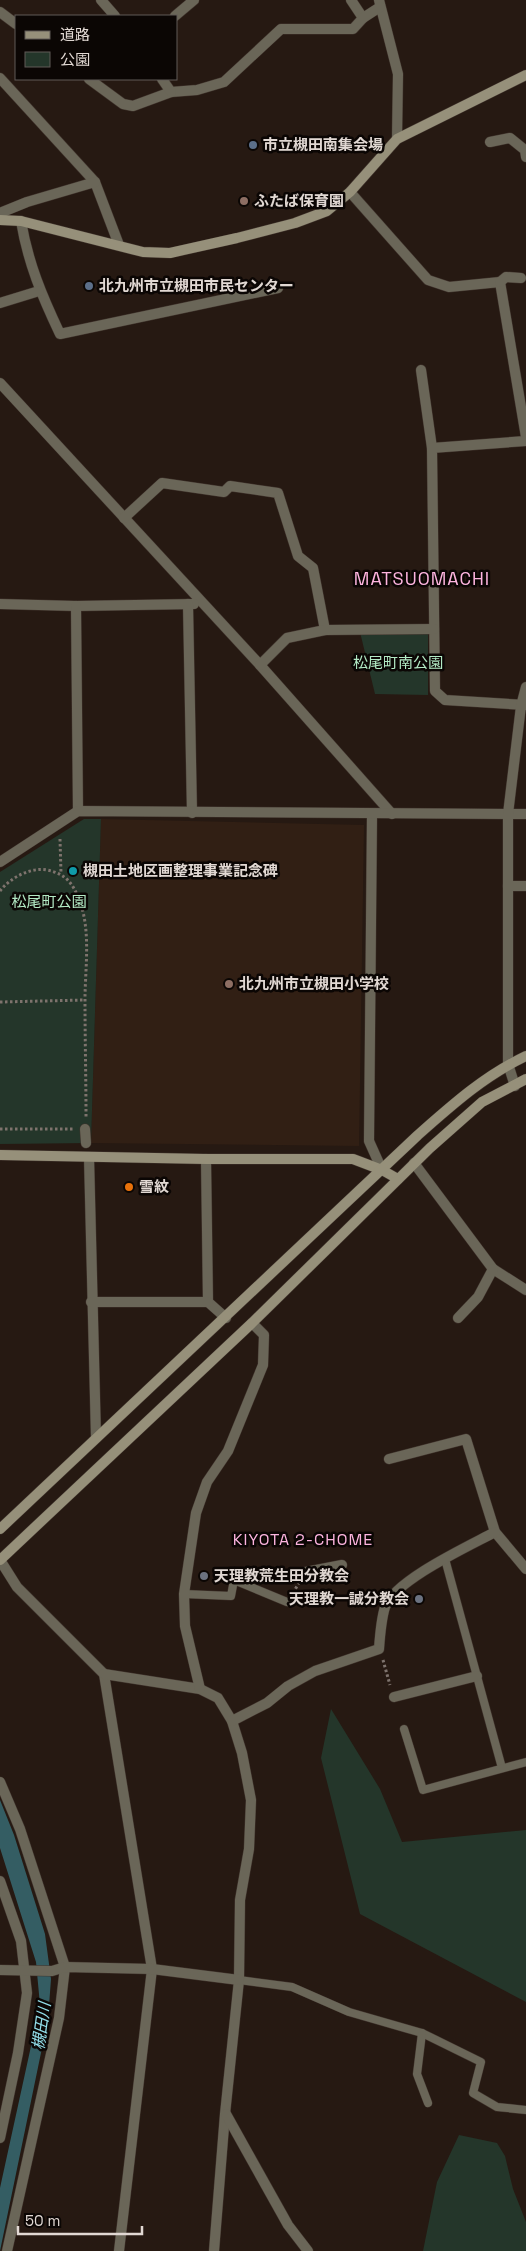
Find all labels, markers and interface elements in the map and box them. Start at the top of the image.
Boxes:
legend [15,15,178,80]
text: 道路 [60,25,90,44]
text: 公園 [60,50,90,69]
place label: 市立槻田南集会場 [263,135,383,154]
marker: 市立槻田南集会場 [247,139,259,151]
place label: ふたば保育園 [254,191,344,210]
marker: ふたば保育園 [238,195,250,207]
place label: 北九州市立槻田市民センター [99,276,294,295]
marker: 北九州市立槻田市民センター [83,280,95,292]
district label: MATSUOMACHI [354,567,490,590]
park label: 松尾町南公園 [353,653,443,672]
place label: 槻田土地区画整理事業記念碑 [83,861,278,880]
marker: 槻田土地区画整理事業記念碑 [67,865,79,877]
park label: 松尾町公園 [11,892,87,911]
place label: 北九州市立槻田小学校 [239,974,389,993]
marker: 北九州市立槻田小学校 [223,978,235,990]
place label: 雪紋 [139,1177,169,1196]
marker: 雪紋 [123,1181,135,1193]
district label: KIYOTA 2-CHOME [233,1529,373,1550]
place label: 天理教荒生田分教会 [214,1566,349,1585]
marker: 天理教荒生田分教会 [198,1570,210,1582]
place label: 天理教一誠分教会 [289,1589,409,1608]
marker: 天理教一誠分教会 [413,1593,425,1605]
water label: 槻田川 [28,1999,56,2051]
scale bar [18,2204,141,2236]
text: 50 m [25,2211,60,2230]

